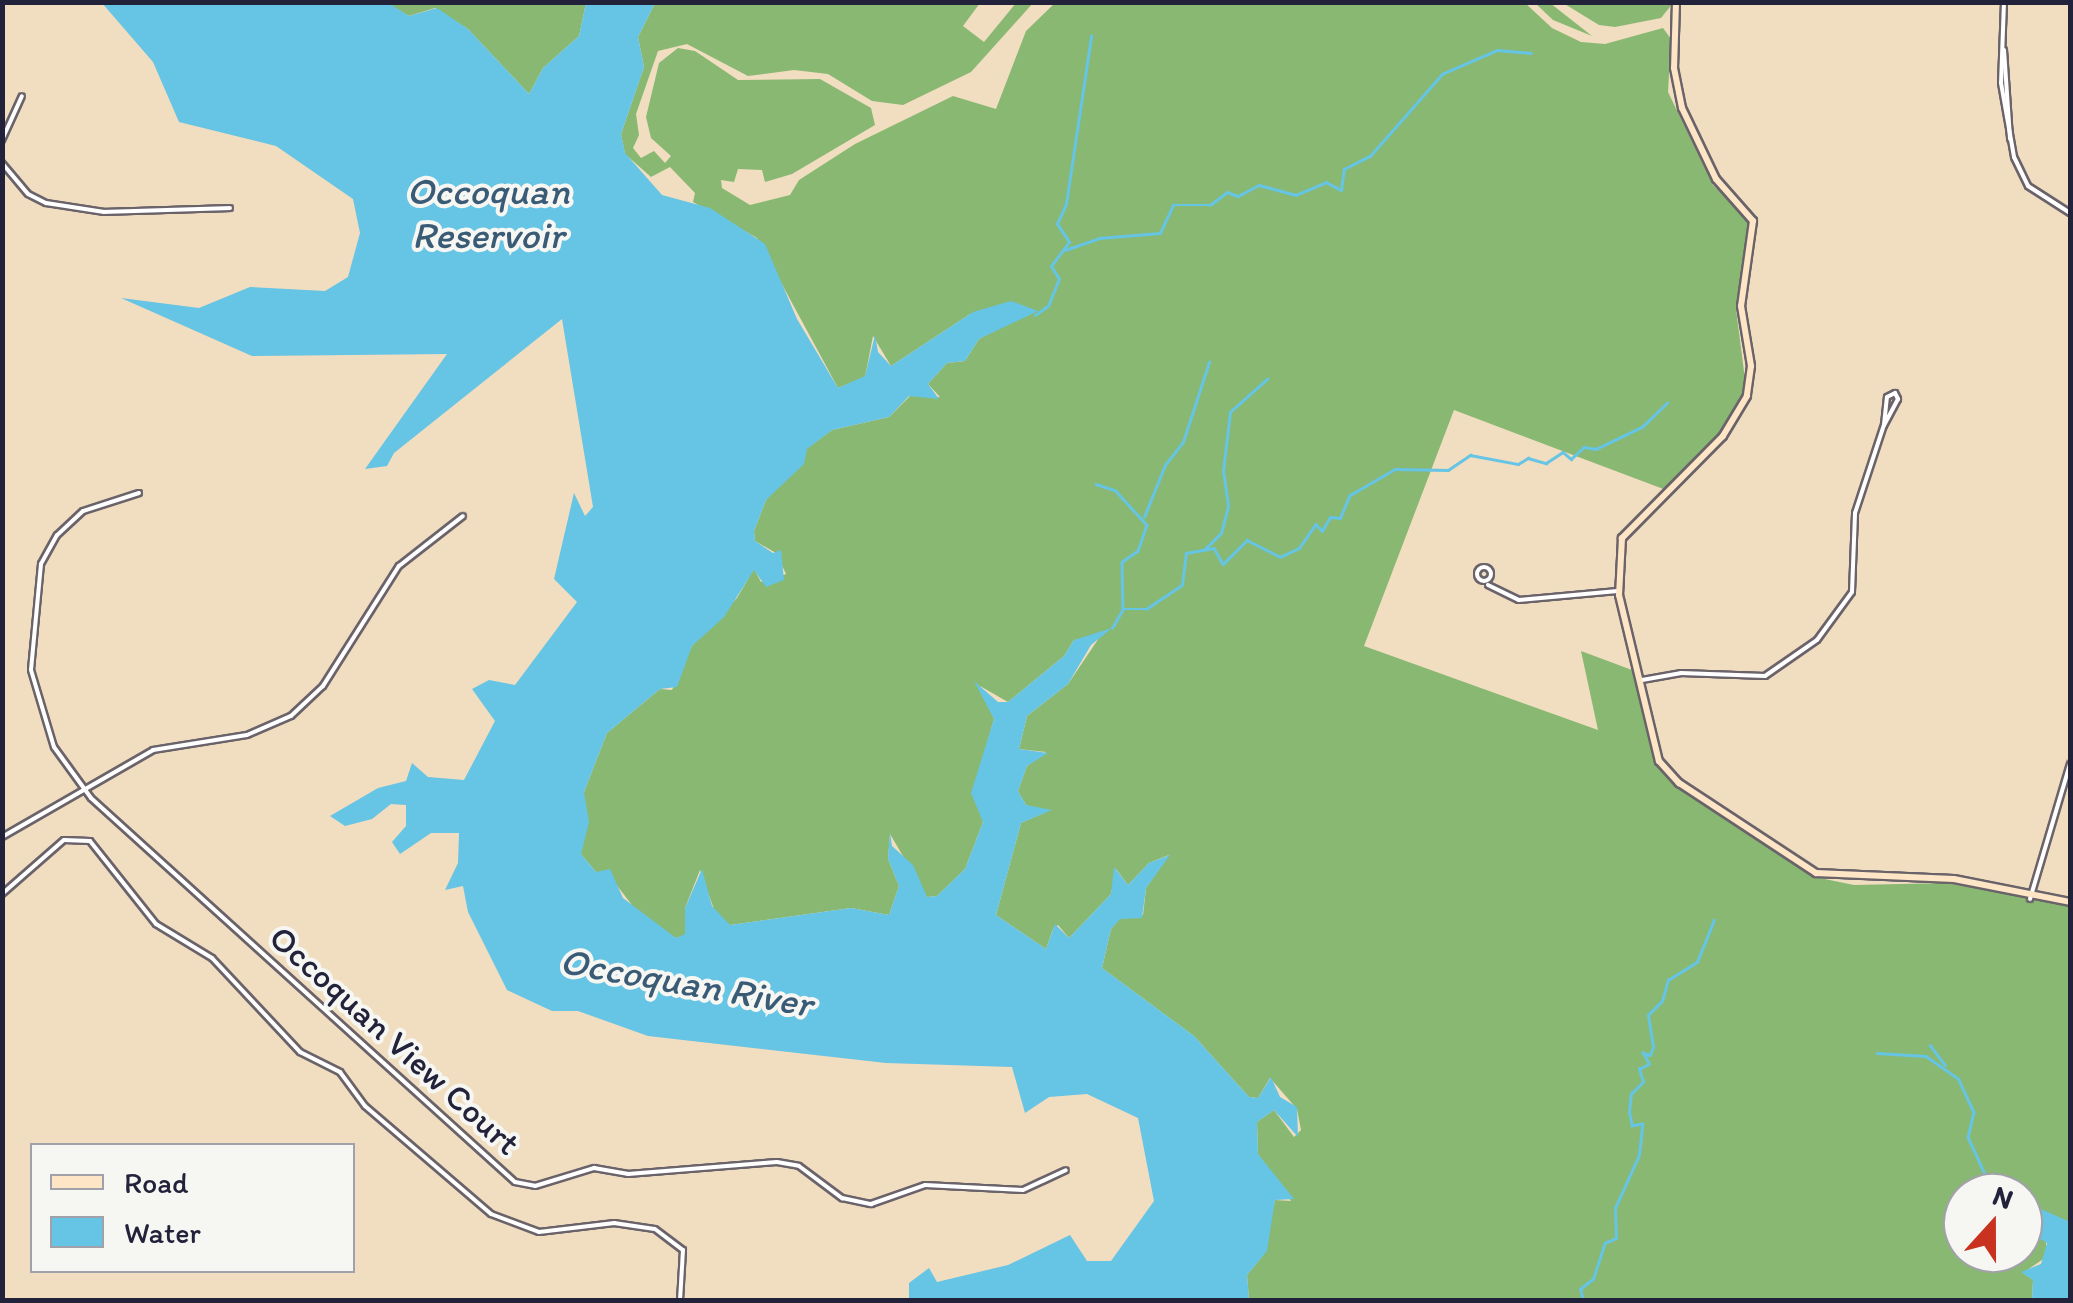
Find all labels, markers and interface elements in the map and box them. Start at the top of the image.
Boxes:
water label: Occoquan Reservoir [406,169,570,258]
street label: Occoquan View Court [261,916,529,1164]
water label: Occoquan River [557,938,815,1028]
legend [30,1143,355,1273]
text: Road [124,1164,189,1201]
north arrow [1943,1173,2043,1273]
text: N [1988,1178,2018,1216]
text: Water [124,1214,201,1251]

